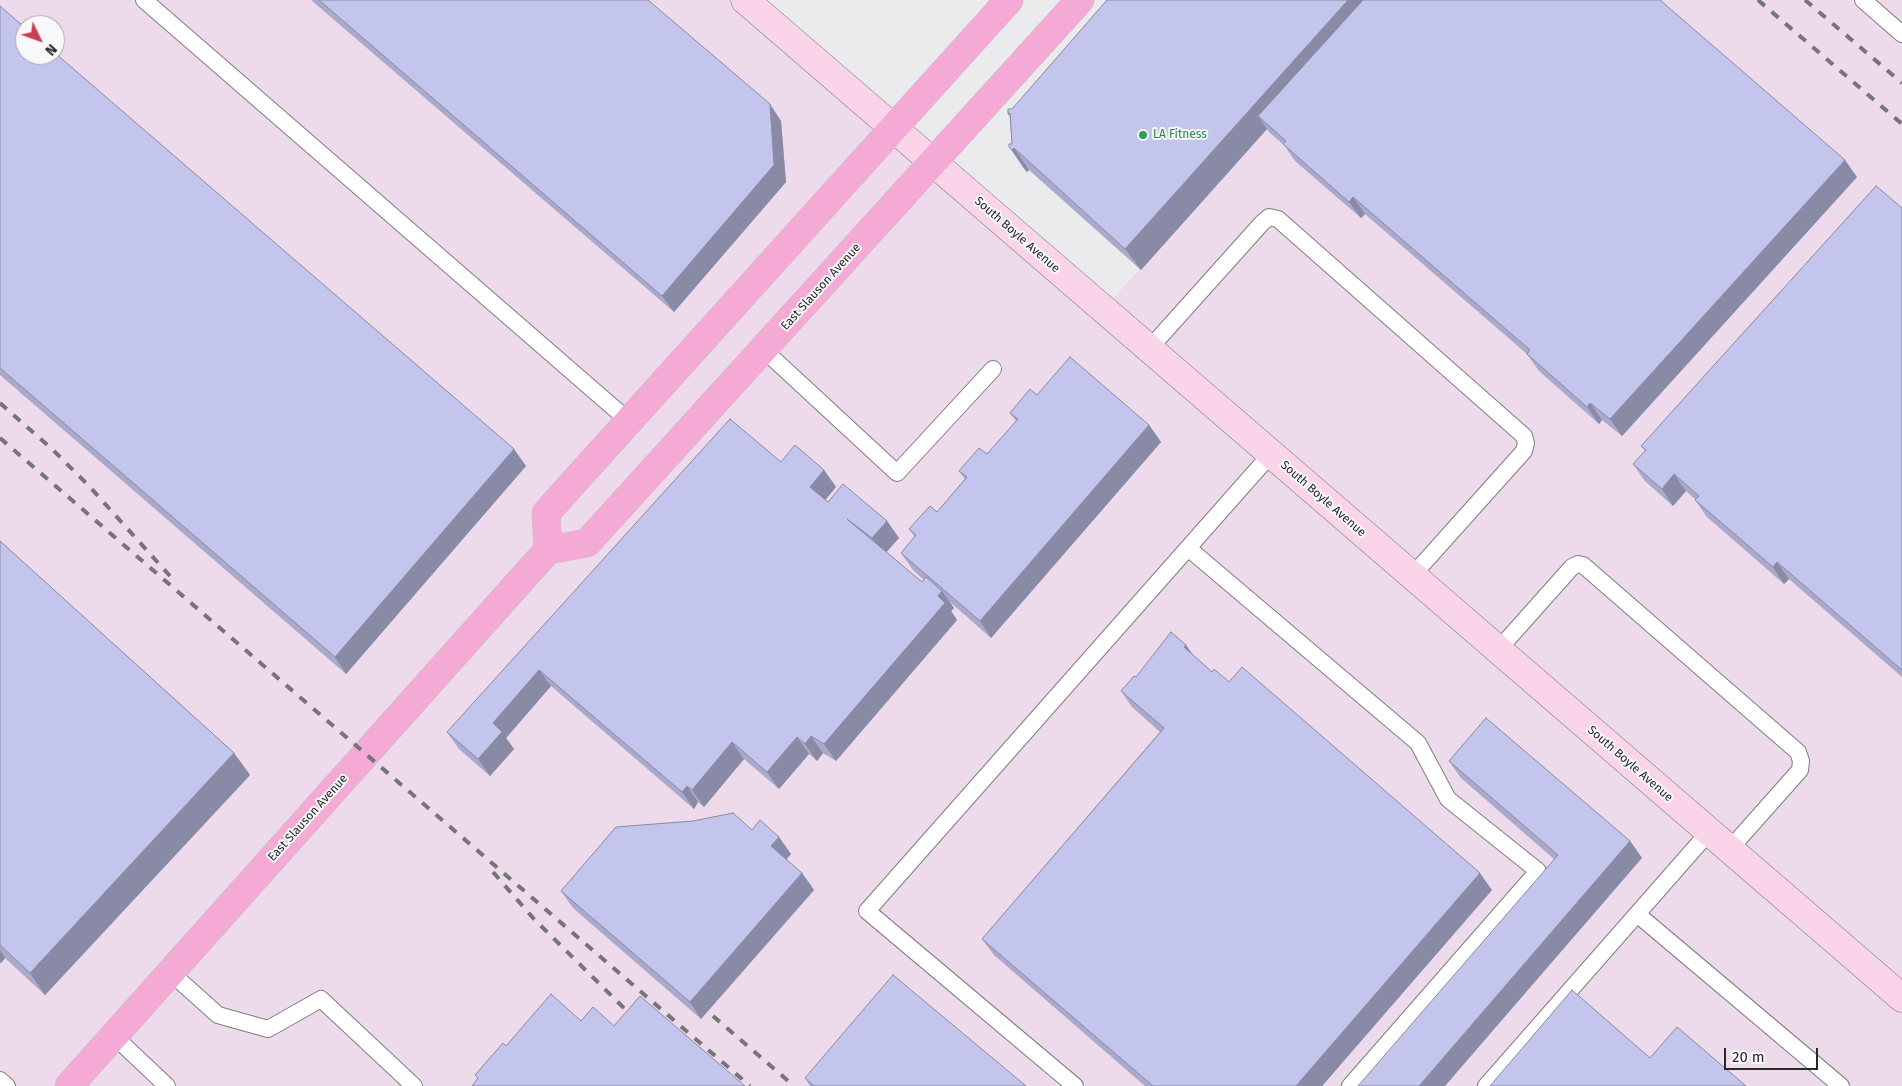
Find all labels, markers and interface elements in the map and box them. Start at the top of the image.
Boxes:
north arrow [15,15,65,65]
text: N [41,41,60,59]
place label: LA Fitness [1153,128,1207,142]
marker: LA Fitness [1137,129,1149,141]
street label: South Boyle Avenue [971,194,1063,276]
street label: East Slauson Avenue [778,241,864,333]
street label: South Boyle Avenue [1277,458,1369,540]
street label: South Boyle Avenue [1584,723,1676,805]
street label: East Slauson Avenue [265,772,351,864]
scale bar [1727,1038,1821,1070]
text: 20 m [1732,1048,1765,1066]

